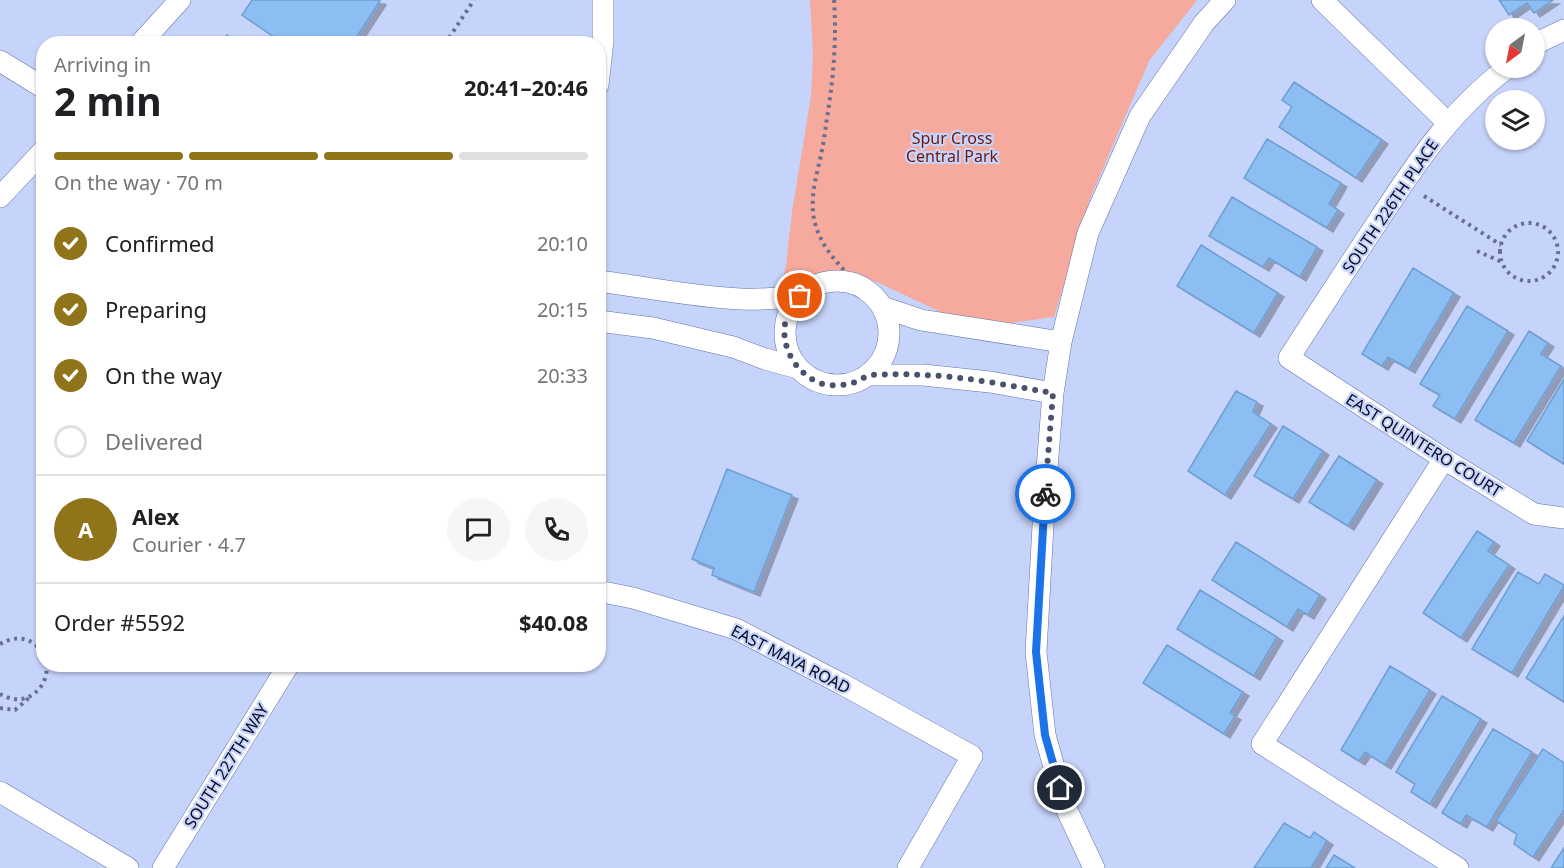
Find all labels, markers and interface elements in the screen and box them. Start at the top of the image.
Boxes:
north arrow [1485,18,1545,78]
map controls [1485,18,1545,150]
text: Arriving in [54,51,151,78]
text: 20:41–20:46 [464,72,588,102]
text: 2 min [54,74,161,127]
button: layers [1485,90,1545,150]
park label: Spur Cross Central Park [906,127,999,167]
street label: SOUTH 226TH PLACE [1337,135,1443,277]
text: On the way · 70 m [54,169,223,196]
icon: check [54,227,87,260]
text: Confirmed [105,228,215,258]
text: 20:10 [537,230,588,257]
pin [774,270,825,321]
icon: bag [783,279,816,312]
icon: check [54,293,87,326]
text: Preparing [105,294,207,324]
text: 20:15 [537,296,588,323]
icon: check [54,359,87,392]
text: On the way [105,360,222,390]
text: 20:33 [537,362,588,389]
street label: EAST QUINTERO COURT [1342,388,1506,502]
text: Delivered [105,426,203,456]
courier [1015,464,1075,524]
icon: bike [1029,478,1062,511]
button: chat [447,498,510,561]
button: phone [525,498,588,561]
text: Alex [132,501,179,531]
text: A [78,514,93,544]
text: Courier · 4.7 [132,531,246,558]
text: Order #5592 [54,607,185,637]
text: $40.08 [519,607,588,637]
street label: EAST MAYA ROAD [728,619,854,699]
street label: SOUTH 227TH WAY [179,699,274,832]
pin [1034,762,1085,813]
icon: home [1043,771,1076,804]

